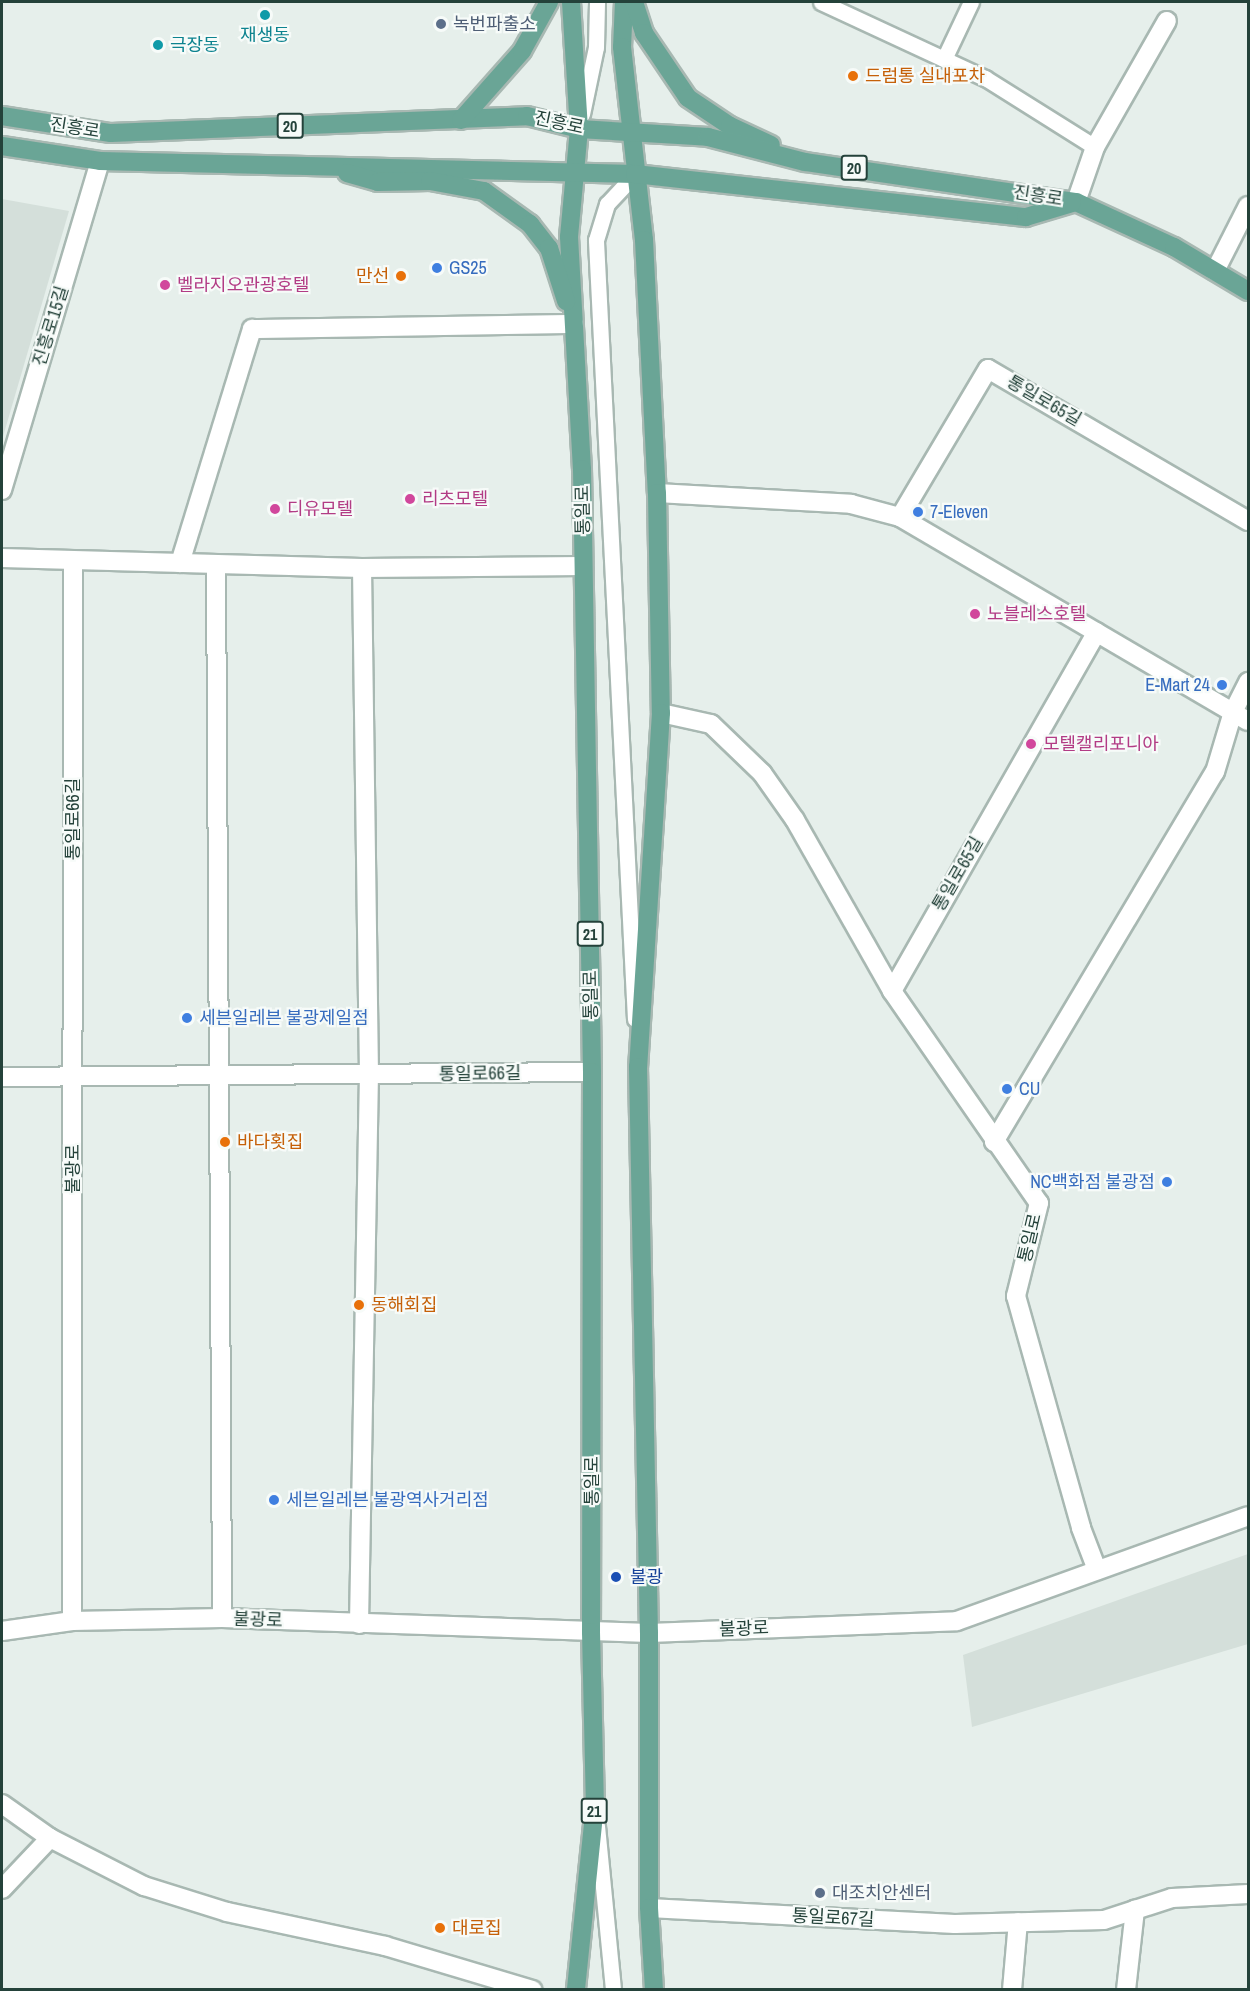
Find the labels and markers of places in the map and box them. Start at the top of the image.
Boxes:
marker: 재생동 [258,8,272,22]
place label: 녹번파출소 [453,13,536,35]
marker: 녹번파출소 [434,17,448,31]
place label: 재생동 [240,24,290,46]
place label: 극장동 [170,34,220,56]
marker: 극장동 [151,38,165,52]
place label: 드럼통 실내포차 [865,65,985,87]
marker: 드럼통 실내포차 [846,69,860,83]
place label: GS25 [449,257,487,279]
marker: GS25 [430,261,444,275]
place label: 만선 [356,265,389,287]
marker: 만선 [394,269,408,283]
place label: 벨라지오관광호텔 [177,274,309,296]
marker: 벨라지오관광호텔 [158,278,172,292]
place label: 리츠모텔 [422,488,488,510]
marker: 리츠모텔 [403,492,417,506]
place label: 디유모텔 [287,498,353,520]
place label: 7-Eleven [930,501,988,523]
marker: 디유모텔 [268,502,282,516]
marker: 7-Eleven [911,505,925,519]
place label: 노블레스호텔 [987,603,1086,625]
marker: 노블레스호텔 [968,607,982,621]
place label: E-Mart 24 [1145,674,1210,696]
marker: E-Mart 24 [1215,678,1229,692]
place label: 모텔캘리포니아 [1043,733,1159,755]
marker: 모텔캘리포니아 [1024,737,1038,751]
place label: 세븐일레븐 불광제일점 [199,1007,369,1029]
marker: 세븐일레븐 불광제일점 [180,1011,194,1025]
place label: CU [1019,1078,1040,1100]
marker: CU [1000,1082,1014,1096]
place label: 바다횟집 [237,1131,303,1153]
marker: 바다횟집 [218,1135,232,1149]
place label: NC백화점 불광점 [1030,1171,1155,1193]
marker: NC백화점 불광점 [1160,1175,1174,1189]
place label: 동해회집 [371,1294,437,1316]
marker: 동해회집 [352,1298,366,1312]
place label: 세븐일레븐 불광역사거리점 [286,1489,489,1511]
marker: 세븐일레븐 불광역사거리점 [267,1493,281,1507]
place label: 불광 [630,1566,663,1588]
marker: 불광 [607,1568,625,1586]
place label: 대조치안센터 [832,1882,931,1904]
marker: 대조치안센터 [813,1886,827,1900]
place label: 대로집 [452,1917,502,1939]
marker: 대로집 [433,1921,447,1935]

